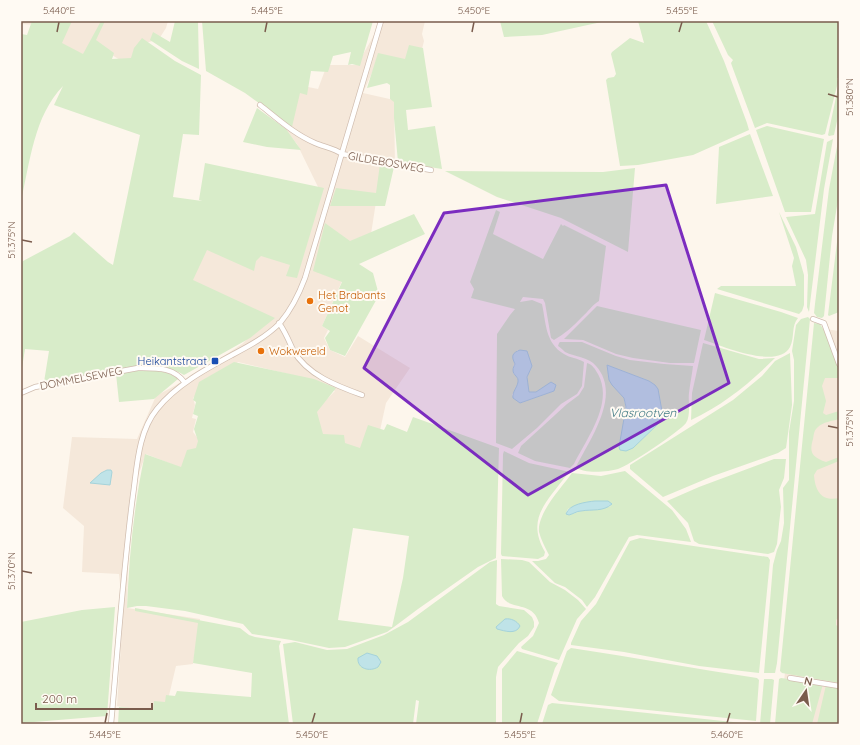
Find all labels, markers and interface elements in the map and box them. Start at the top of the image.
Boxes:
text: 5.440°E [43,4,75,17]
text: 5.445°E [251,4,283,17]
text: 5.450°E [458,4,491,17]
text: 5.455°E [666,4,698,17]
text: 51.380°N [843,78,856,116]
street label: GILDEBOSWEG [347,148,425,176]
text: 51.375°N [5,221,18,259]
place label: Het Brabants Genot [318,288,386,315]
marker: Het Brabants Genot [305,296,315,306]
place label: Wokwereld [269,344,326,358]
marker: Wokwereld [256,346,266,356]
place label: Heikantstraat [138,354,207,368]
marker: Heikantstraat [210,356,220,366]
street label: DOMMELSEWEG [39,363,123,393]
water label: Vlasrootven [610,405,677,420]
text: 51.375°N [843,409,856,447]
text: 51.370°N [5,552,18,590]
north arrow [786,671,826,711]
text: N [803,674,814,689]
scale bar [36,685,152,711]
text: 200 m [42,691,77,706]
text: 5.445°E [89,728,121,741]
text: 5.450°E [296,728,329,741]
text: 5.455°E [504,728,536,741]
text: 5.460°E [711,728,743,741]

